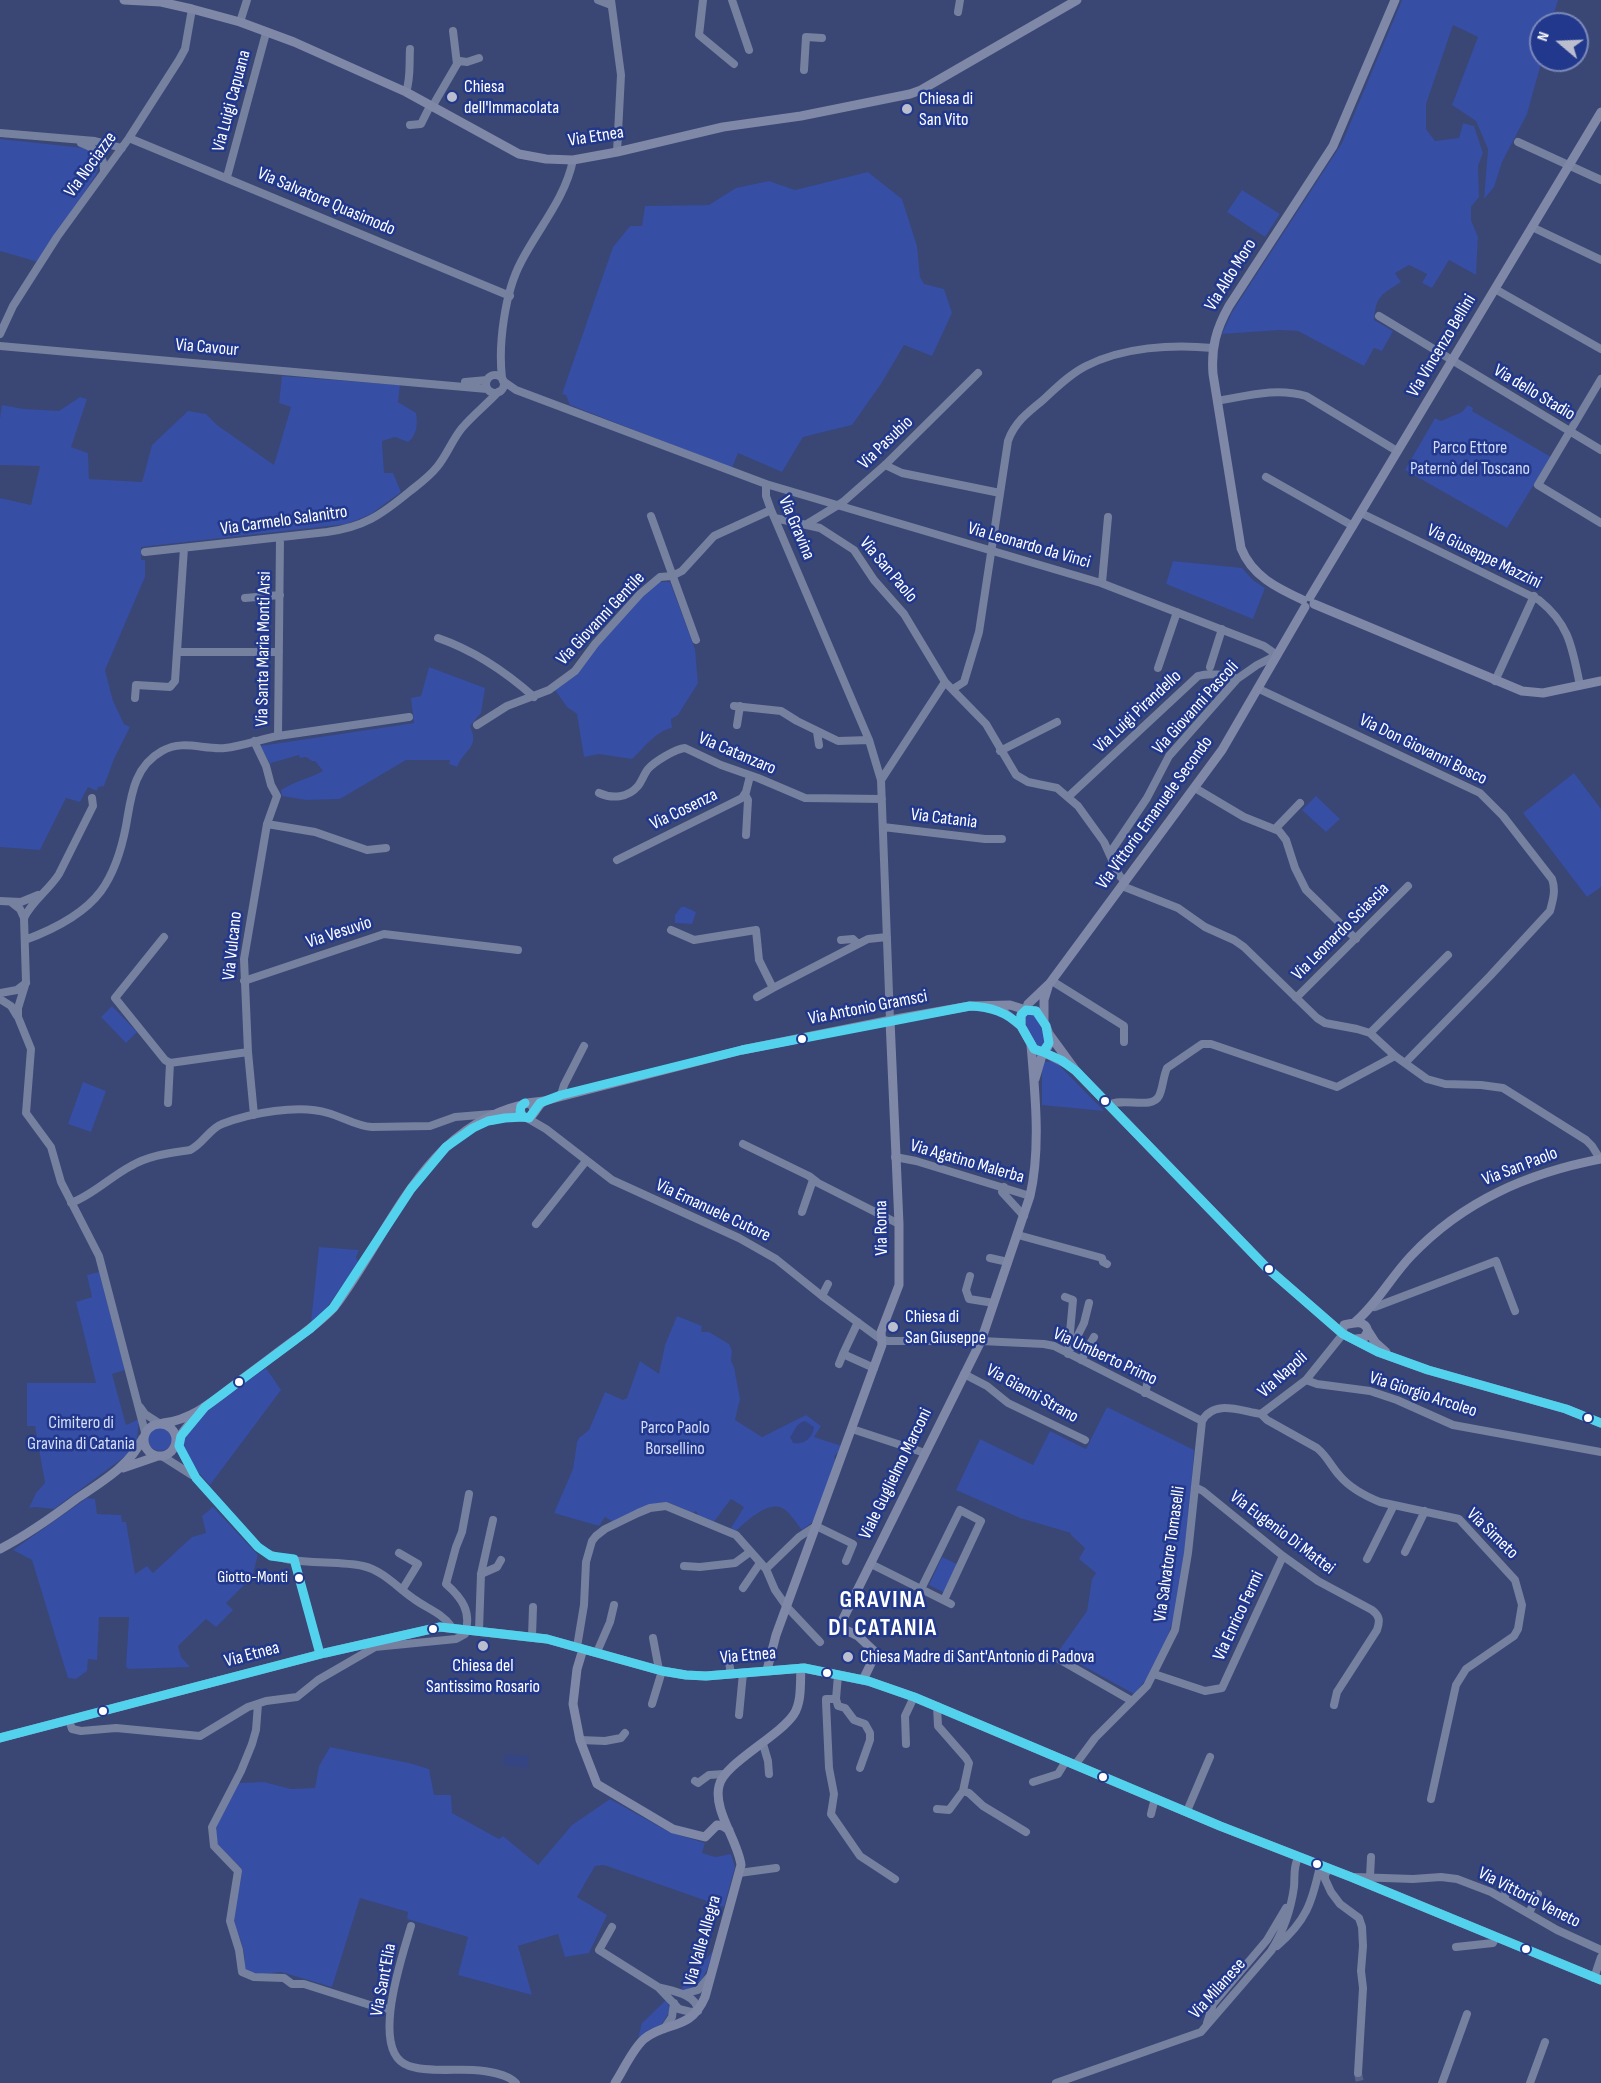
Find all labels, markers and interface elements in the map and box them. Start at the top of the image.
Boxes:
north arrow [1529,12,1589,72]
text: N [1533,30,1554,44]
street label: Via Luigi Capuana [208,48,256,154]
place label: Chiesa dell'Immacolata [464,76,559,118]
place label: Chiesa di San Vito [919,88,973,130]
marker: Chiesa dell'Immacolata [445,90,459,104]
marker: Chiesa di San Vito [900,102,914,116]
street label: Via Etnea [567,122,625,152]
street label: Via Nociazze [60,128,122,202]
street label: Via Salvatore Quasimodo [254,163,398,241]
street label: Via Aldo Moro [1200,235,1262,315]
street label: Via Vincenzo Bellini [1403,291,1481,401]
street label: Via Cavour [174,334,240,362]
street label: Via dello Stadio [1489,360,1579,426]
street label: Via Pasubio [854,412,918,474]
park label: Parco Ettore Paternò del Toscano [1410,437,1530,480]
street label: Via Gravina [773,493,819,563]
street label: Via Carmelo Salanitro [219,501,349,541]
street label: Via Leonardo da Vinci [965,518,1093,574]
street label: Via Giuseppe Mazzini [1423,520,1545,594]
street label: Via San Paolo [854,533,922,607]
street label: Via Giovanni Gentile [552,568,650,670]
street label: Via Santa Maria Monti Arsi [252,571,276,727]
street label: Via Giovanni Pascoli [1148,657,1244,759]
street label: Via Luigi Pirandello [1090,666,1186,758]
street label: Via Don Giovanni Bosco [1356,710,1490,790]
street label: Via Catanzaro [695,728,779,780]
street label: Via Vittorio Emanuele Secondo [1092,732,1218,894]
street label: Via Cosenza [647,784,721,836]
street label: Via Catania [909,804,979,834]
street label: Via Leonardo Sciascia [1288,879,1394,985]
street label: Via Vulcano [219,911,247,981]
street label: Via Vesuvio [303,912,375,954]
street label: Via Antonio Gramsci [807,986,929,1030]
unlabelled marker [796,1033,808,1045]
unlabelled marker [1099,1095,1111,1107]
street label: Via Agatino Malerba [907,1135,1027,1189]
street label: Via San Paolo [1479,1143,1561,1191]
street label: Via Emanuele Cutore [652,1175,774,1247]
street label: Via Roma [871,1200,893,1256]
unlabelled marker [1263,1263,1275,1275]
place label: Chiesa di San Giuseppe [905,1306,986,1348]
marker: Chiesa di San Giuseppe [886,1320,900,1334]
street label: Via Umberto Primo [1049,1323,1161,1391]
street label: Via Napoli [1254,1347,1312,1403]
street label: Via Gianni Strano [982,1360,1082,1428]
street label: Via Giorgio Arcoleo [1366,1367,1480,1423]
unlabelled marker [233,1376,245,1388]
street label: Viale Guglielmo Marconi [855,1405,937,1543]
park label: Cimitero di Gravina di Catania [27,1412,135,1454]
unlabelled marker [1582,1412,1594,1424]
park label: Parco Paolo Borsellino [640,1417,710,1460]
street label: Via Salvatore Tomaselli [1150,1485,1190,1623]
street label: Via Eugenio Di Mattei [1225,1486,1339,1580]
street label: Via Simeto [1462,1504,1522,1564]
place label: Giotto-Monti [217,1568,288,1588]
street label: Via Enrico Fermi [1209,1568,1269,1664]
marker: Giotto-Monti [293,1572,305,1584]
district label: GRAVINA DI CATANIA [828,1587,938,1643]
unlabelled marker [427,1623,439,1635]
street label: Via Etnea [222,1637,282,1673]
marker: Chiesa del Santissimo Rosario [476,1639,490,1653]
street label: Via Etnea [719,1643,777,1669]
place label: Chiesa Madre di Sant'Antonio di Padova [860,1646,1094,1668]
marker: Chiesa Madre di Sant'Antonio di Padova [841,1650,855,1664]
place label: Chiesa del Santissimo Rosario [426,1655,540,1698]
unlabelled marker [821,1667,833,1679]
unlabelled marker [97,1705,109,1717]
unlabelled marker [1097,1771,1109,1783]
unlabelled marker [1311,1858,1323,1870]
street label: Via Vittorio Veneto [1474,1863,1584,1933]
street label: Via Valle Allegra [680,1893,726,1989]
street label: Via Sant'Elia [366,1942,402,2018]
unlabelled marker [1520,1943,1532,1955]
street label: Via Milanese [1185,1954,1251,2024]

